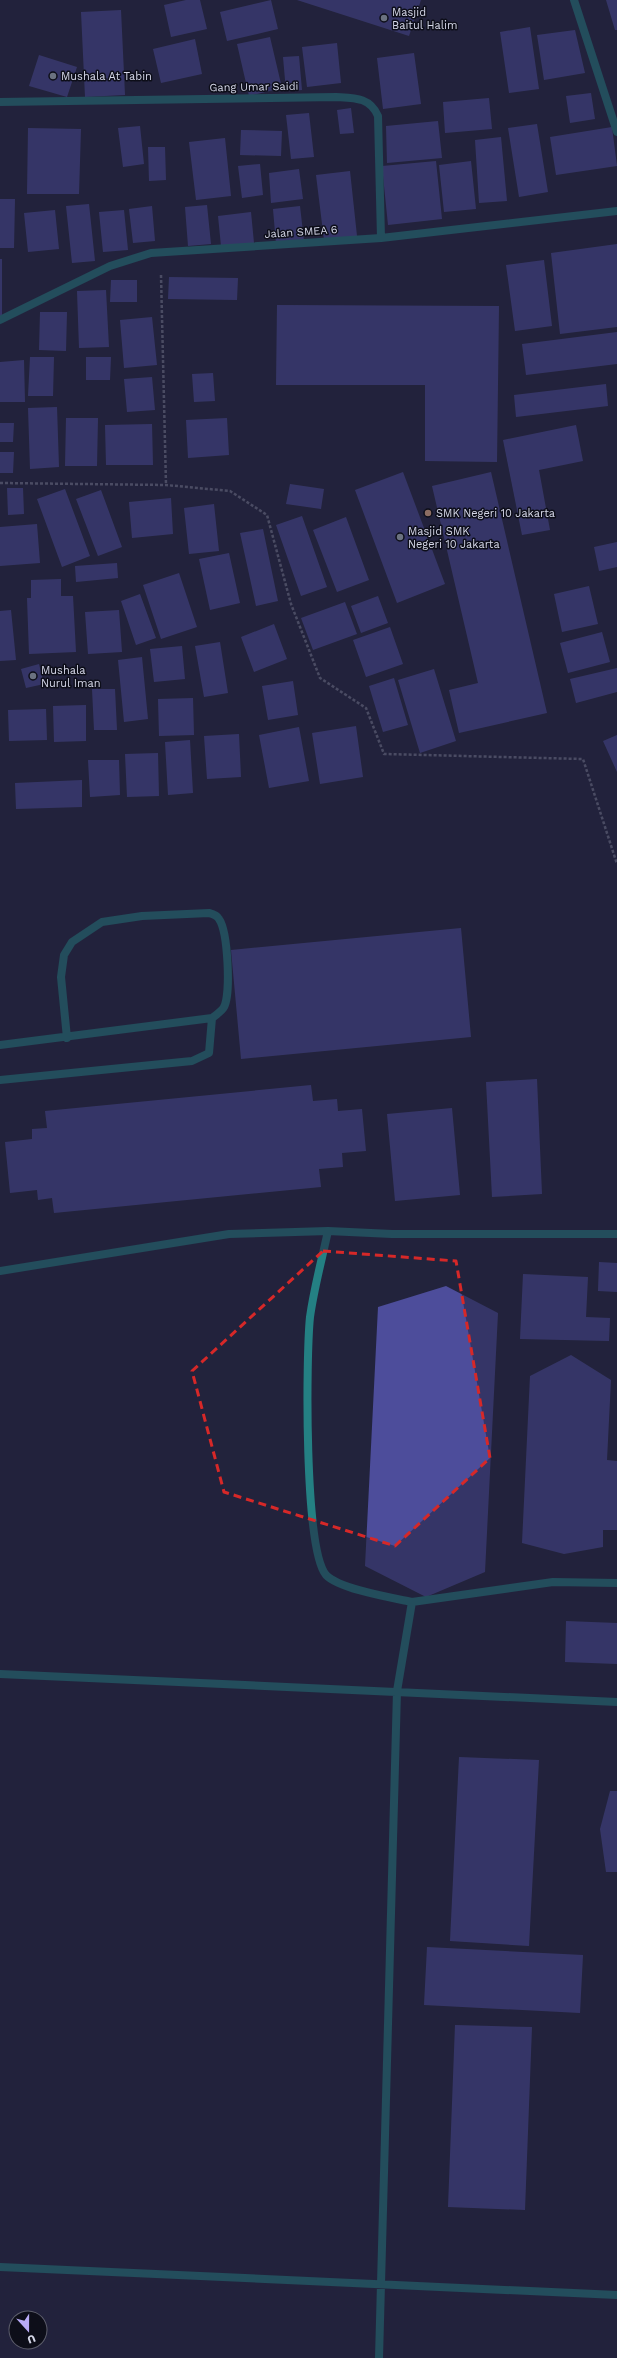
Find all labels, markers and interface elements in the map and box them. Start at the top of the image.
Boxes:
place label: Masjid Baitul Halim [392,6,457,32]
marker: Masjid Baitul Halim [379,13,389,23]
place label: Mushala At Tabin [61,70,152,83]
marker: Mushala At Tabin [48,71,58,81]
street label: Gang Umar Saidi [209,80,299,94]
street label: Jalan SMEA 6 [264,223,338,241]
place label: SMK Negeri 10 Jakarta [436,507,555,520]
marker: SMK Negeri 10 Jakarta [423,508,433,518]
place label: Masjid SMK Negeri 10 Jakarta [408,525,500,551]
marker: Masjid SMK Negeri 10 Jakarta [395,532,405,542]
place label: Mushala Nurul Iman [41,664,101,690]
marker: Mushala Nurul Iman [28,671,38,681]
north arrow [8,2310,48,2350]
text: U [25,2331,37,2346]

